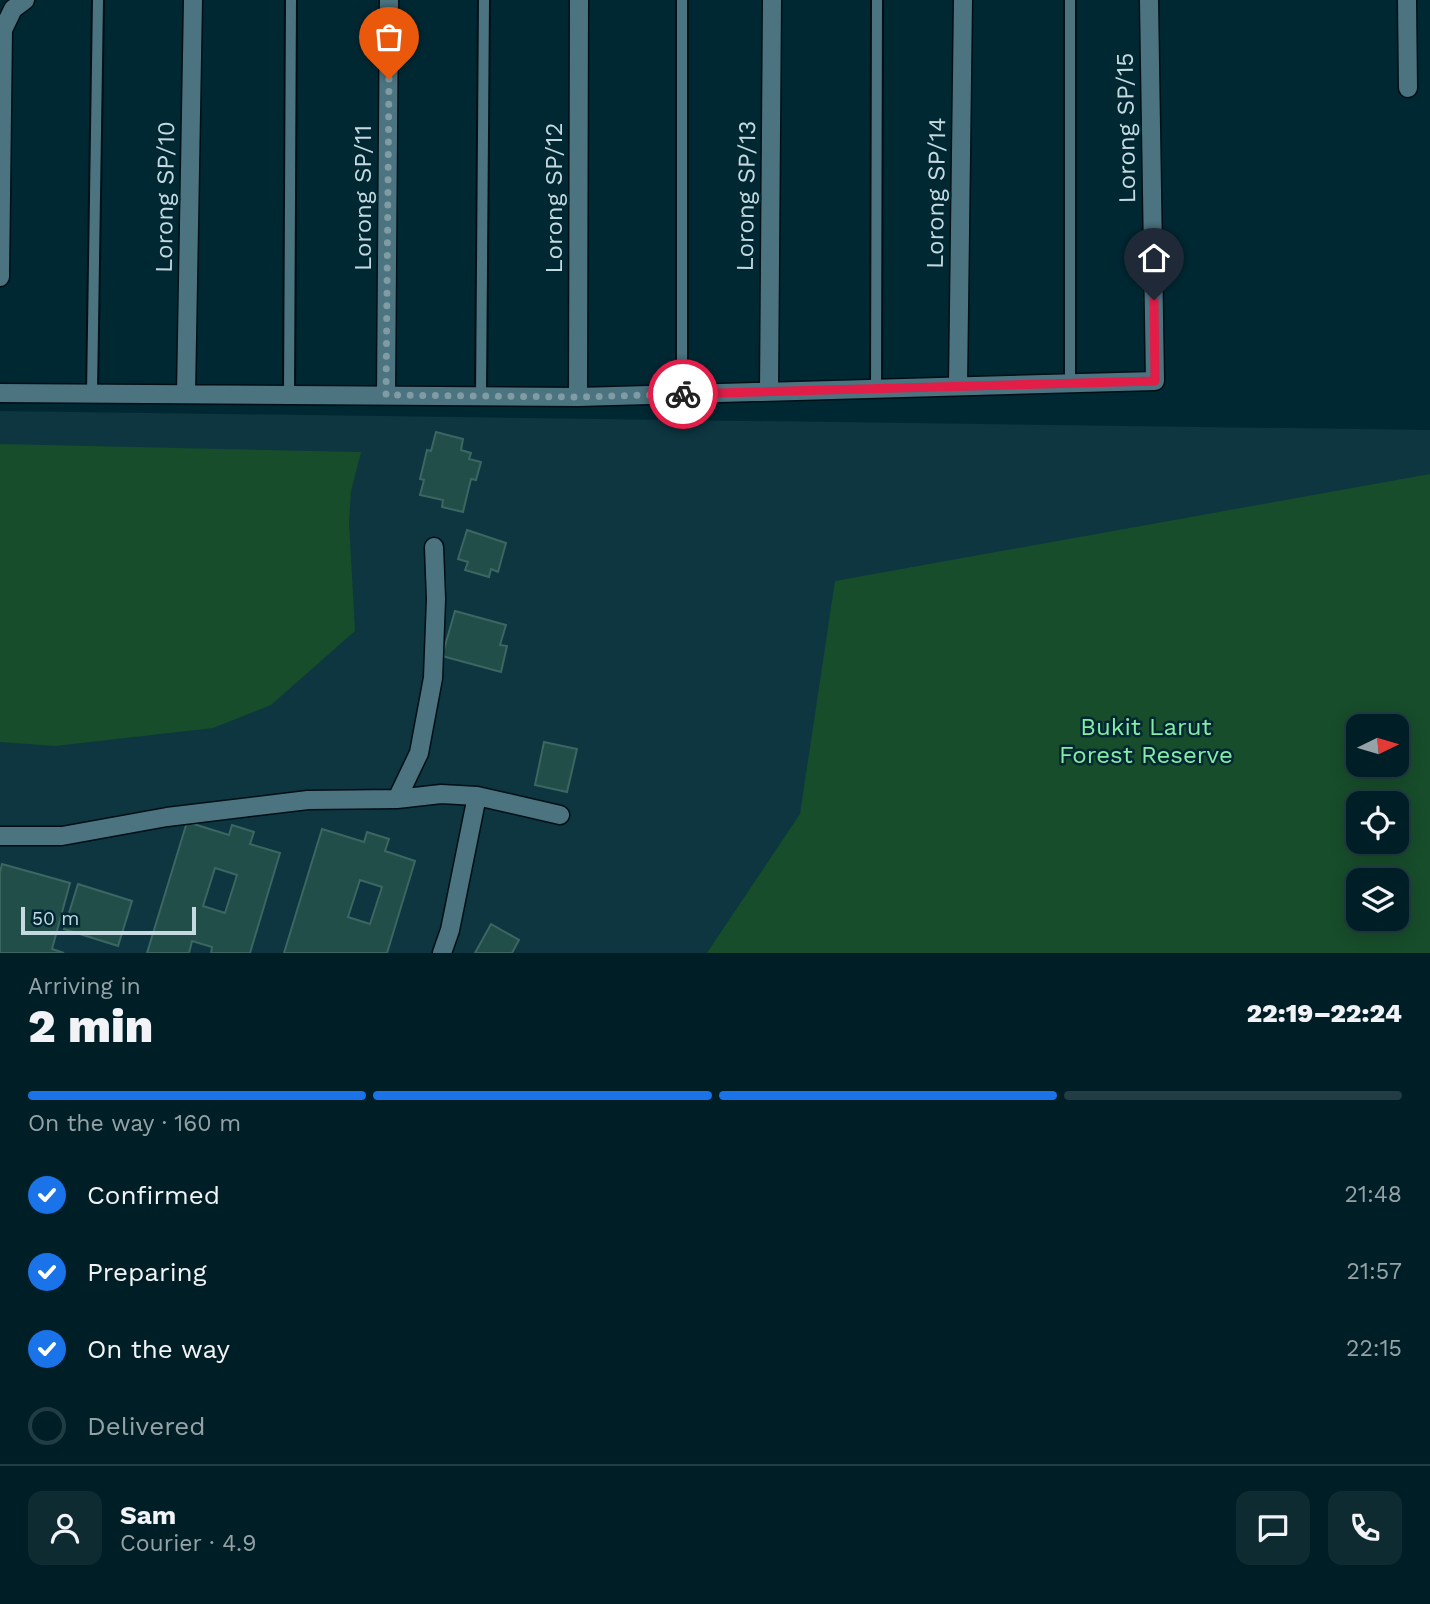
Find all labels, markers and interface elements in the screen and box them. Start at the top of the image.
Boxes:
pin [359,7,419,79]
icon: bag [370,18,408,56]
street label: Lorong SP/15 [1111,52,1141,204]
street label: Lorong SP/14 [921,117,951,269]
street label: Lorong SP/13 [731,120,761,272]
street label: Lorong SP/10 [150,121,180,273]
street label: Lorong SP/12 [540,123,568,273]
street label: Lorong SP/11 [349,125,377,271]
pin [1124,228,1184,300]
icon: home [1135,239,1173,277]
courier [648,359,718,429]
icon: bike [664,375,702,413]
park label: Bukit Larut Forest Reserve [1059,713,1233,769]
north arrow [1346,714,1409,777]
map controls [1346,714,1409,931]
button: locate [1346,791,1409,854]
button: layers [1346,868,1409,931]
scale bar [21,904,196,936]
text: 50 m [32,907,79,930]
text: Arriving in [28,973,141,1000]
text: 22:19–22:24 [1246,998,1402,1028]
text: 2 min [28,999,153,1053]
text: On the way · 160 m [28,1110,241,1137]
icon: check [28,1176,66,1214]
text: Confirmed [87,1180,220,1210]
text: 21:48 [1345,1181,1402,1208]
icon: check [28,1253,66,1291]
text: Preparing [87,1257,207,1287]
text: 21:57 [1347,1258,1402,1285]
icon: check [28,1330,66,1368]
text: On the way [87,1334,230,1364]
text: 22:15 [1346,1335,1402,1362]
text: Delivered [87,1411,206,1441]
button: person [28,1491,102,1565]
button: chat [1236,1491,1310,1565]
button: phone [1328,1491,1402,1565]
text: Sam [120,1500,176,1530]
text: Courier · 4.9 [120,1530,256,1557]

